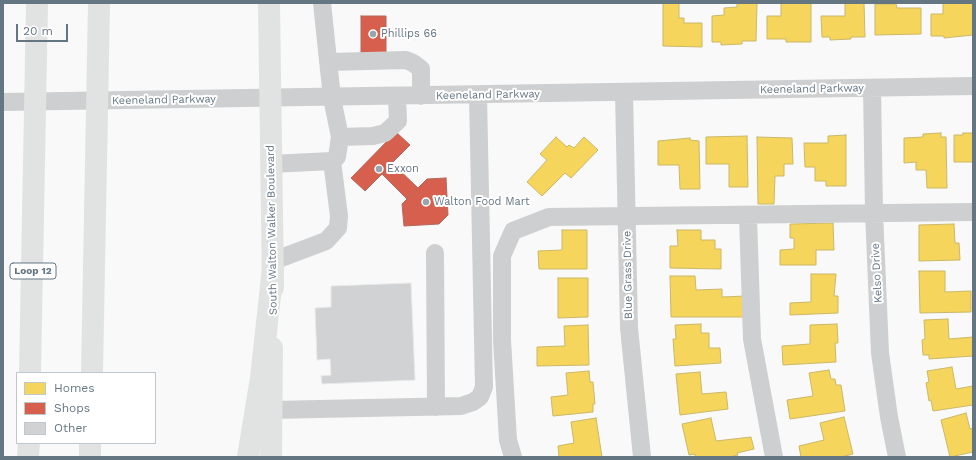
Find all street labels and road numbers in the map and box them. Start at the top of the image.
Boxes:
street label: Keeneland Parkway [760,81,864,97]
street label: Keeneland Parkway [436,87,540,103]
street label: Keeneland Parkway [112,92,216,108]
street label: South Walton Walker Boulevard [264,145,280,315]
street label: Blue Grass Drive [621,231,635,319]
street label: Kelso Drive [869,243,885,303]
road number: Loop 12 [10,263,56,279]

